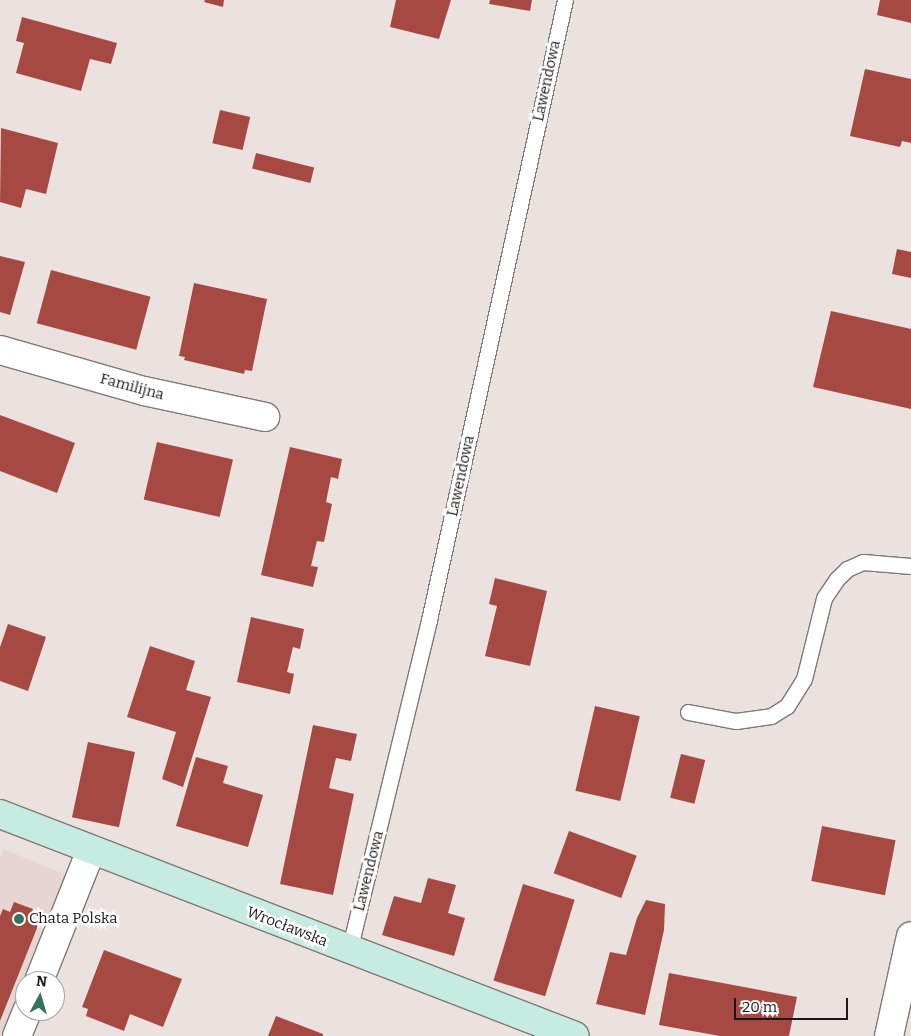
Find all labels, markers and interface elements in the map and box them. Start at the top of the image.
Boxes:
street label: Lawendowa [530,39,564,123]
street label: Familijna [98,370,166,404]
street label: Lawendowa [444,434,478,518]
street label: Lawendowa [350,829,388,913]
street label: Wrocławska [244,903,330,951]
place label: Chata Polska [29,910,117,928]
marker: Chata Polska [13,913,25,925]
north arrow [15,971,65,1021]
text: N [35,973,48,991]
scale bar [736,988,850,1020]
text: 20 m [742,998,777,1016]

